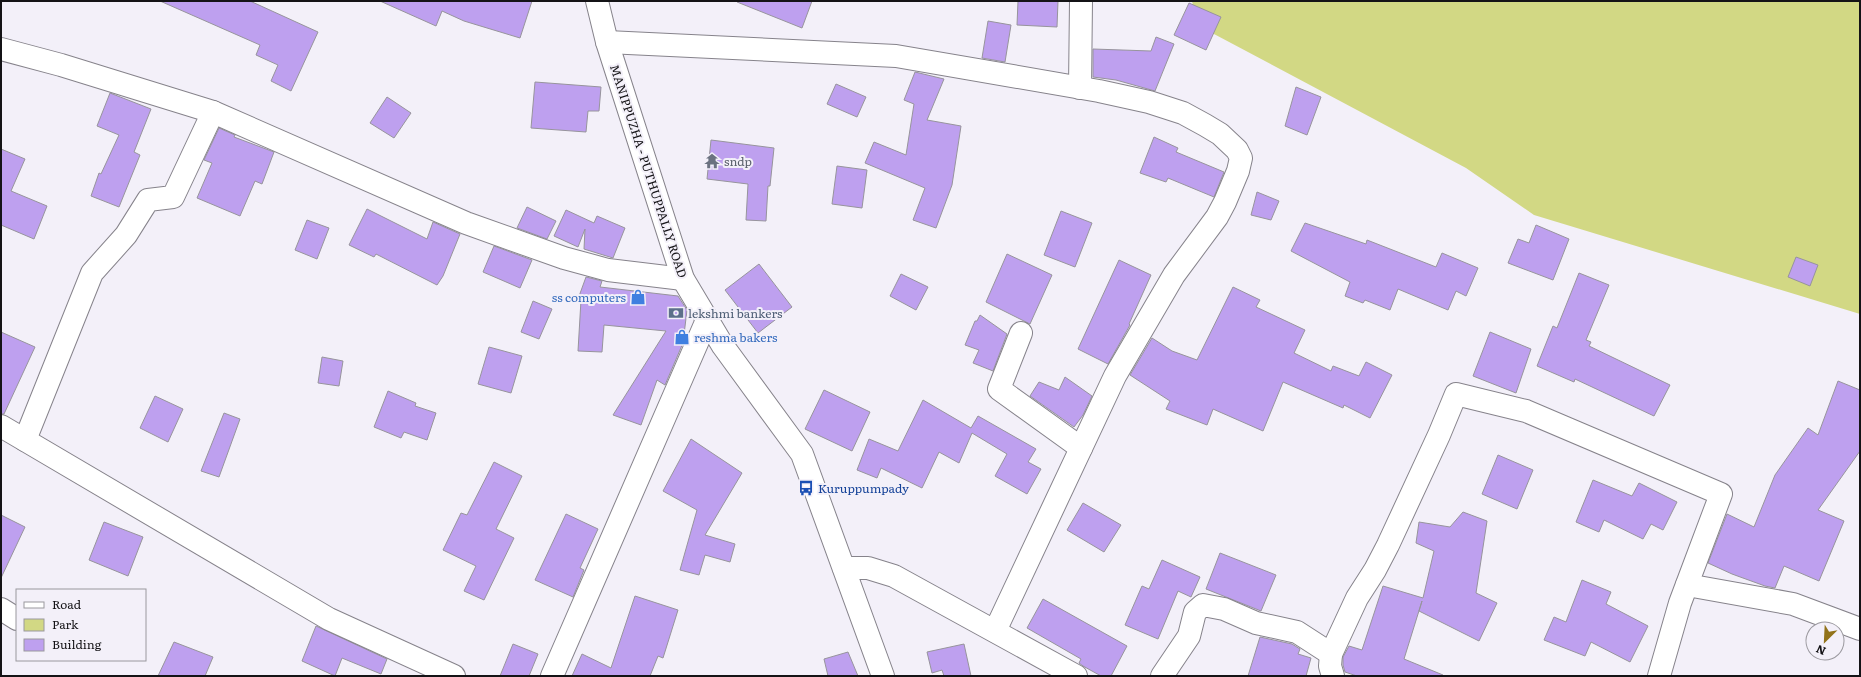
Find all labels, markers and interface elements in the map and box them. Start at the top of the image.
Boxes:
street label: MANIPPUZHA - PUTHUPPALLY ROAD [606,62,692,280]
temple icon: sndp [703,152,721,170]
place label: sndp [724,152,752,170]
place label: ss computers [552,288,627,306]
shop icon: ss computers [629,288,647,306]
bank icon: lekshmi bankers [667,304,685,322]
place label: lekshmi bankers [688,304,783,322]
shop icon: reshma bakers [673,328,691,346]
place label: reshma bakers [694,328,778,346]
bus stop icon: Kuruppumpady [797,479,815,497]
place label: Kuruppumpady [818,479,909,497]
legend [16,589,146,661]
text: Road [52,595,82,613]
text: Park [52,615,79,633]
north arrow [1805,621,1845,661]
text: Building [52,635,102,653]
text: N [1813,642,1828,660]

